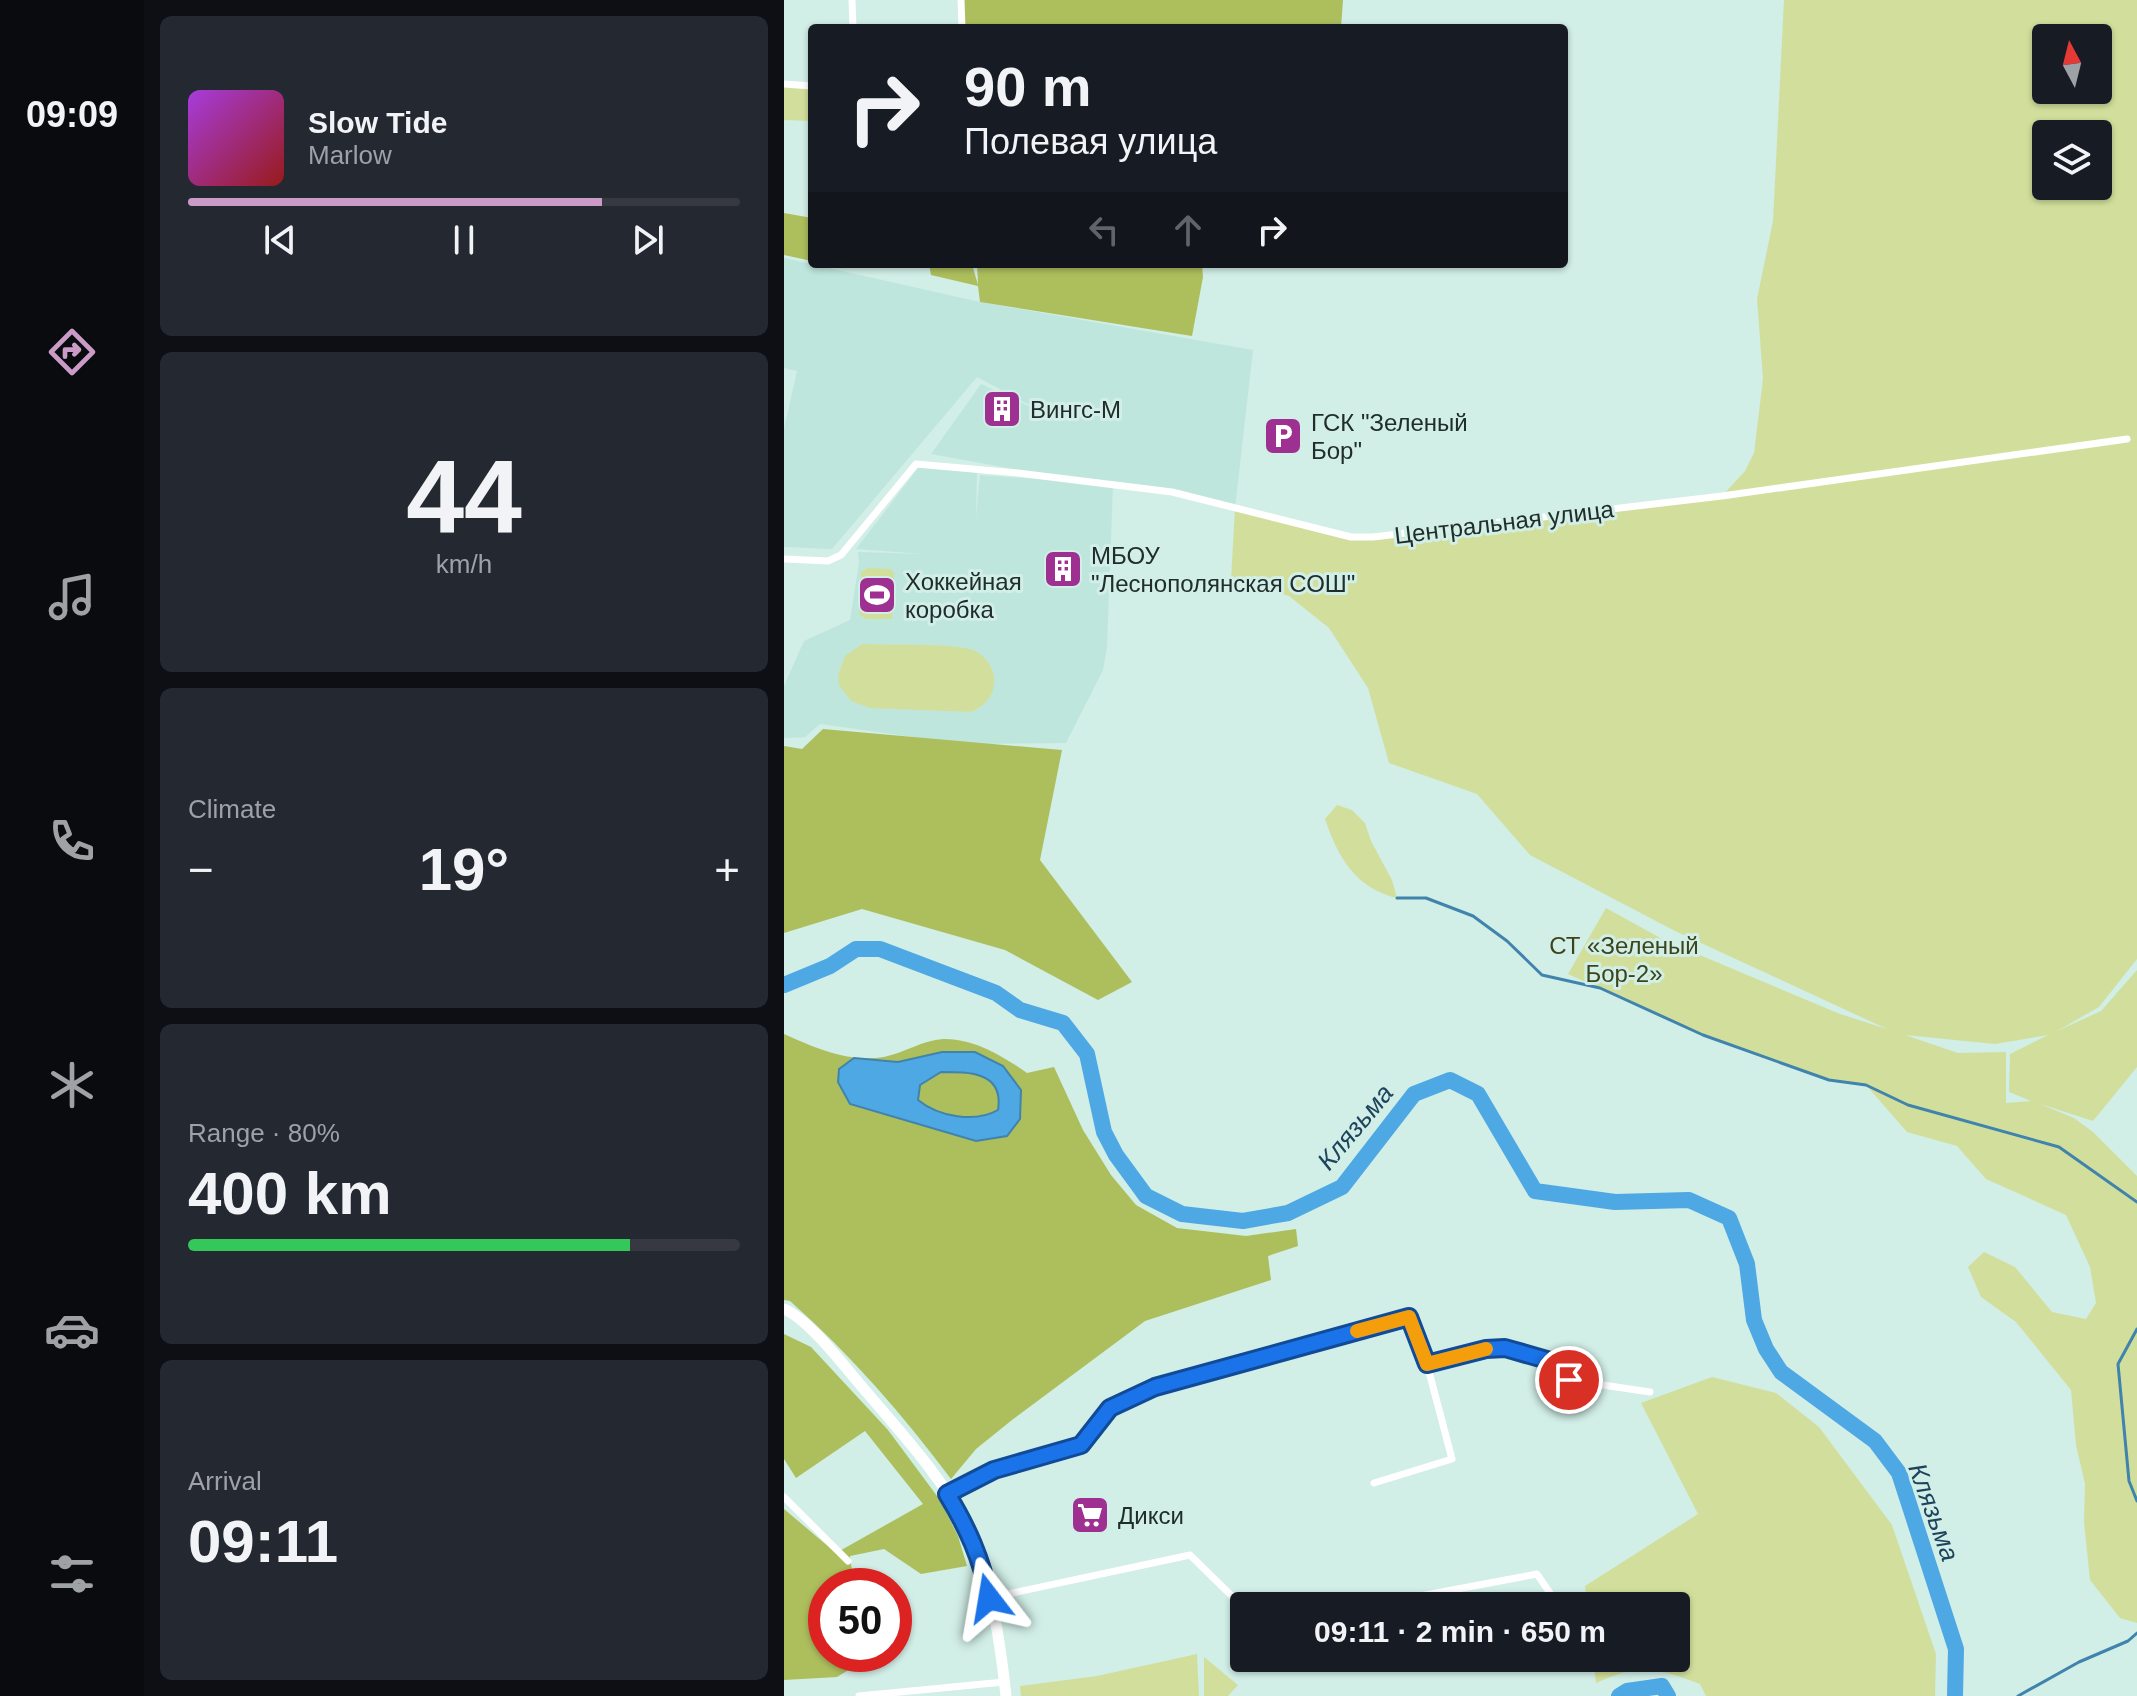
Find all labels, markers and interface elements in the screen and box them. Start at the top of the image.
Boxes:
north arrow [2032,24,2112,104]
map controls [2032,24,2112,200]
text: 90 m [964,55,1092,118]
icon: right [832,56,936,160]
text: 09:09 [26,94,118,135]
text: Slow Tide [308,106,447,139]
button: layers [2032,120,2112,200]
text: Полевая улица [964,121,1217,162]
text: Marlow [308,140,392,170]
icon: left [1082,208,1126,252]
icon: ahead [1166,208,1210,252]
icon: right [1250,208,1294,252]
icon: previous [258,218,302,262]
icon: pause [442,218,486,262]
icon: next [626,218,670,262]
icon: directions [44,324,100,380]
building icon: Вингс-М [981,388,1023,430]
place label: Вингс-М [1030,396,1121,423]
place label: ГСК "Зеленый Бор" [1311,409,1468,464]
parking icon: ГСК "Зеленый Бор" [1262,415,1304,457]
text: 44 [406,439,522,555]
street label: Центральная улица [1393,495,1616,549]
place label: МБОУ "Леснополянская СОШ" [1091,542,1355,597]
building icon: МБОУ "Леснополянская СОШ" [1042,548,1084,590]
text: km/h [436,549,492,579]
place label: Хоккейная коробка [905,568,1022,623]
icon: music [44,569,100,625]
sports icon: Хоккейная коробка [856,574,898,616]
text: Climate [188,794,276,824]
icon: phone [44,813,100,869]
text: 19° [419,836,509,903]
text: − [188,845,214,894]
text: + [714,845,740,894]
park label: СТ «Зеленый Бор-2» [1549,932,1699,987]
icon: climate [44,1057,100,1113]
water label: Клязьма [1311,1078,1399,1176]
text: Range · 80% [188,1118,340,1148]
text: 400 km [188,1160,392,1227]
icon: car [44,1302,100,1358]
pin [1535,1346,1603,1414]
icon: arrive [1547,1358,1591,1402]
water label: Клязьма [1902,1459,1966,1565]
text: Arrival [188,1466,262,1496]
supermarket icon: Дикси [1069,1494,1111,1536]
place label: Дикси [1118,1502,1184,1529]
text: 09:11 [188,1508,338,1575]
icon: filters [44,1546,100,1602]
position arrow [947,1556,1031,1640]
speed limit sign: 50 [808,1568,912,1672]
text: 09:11 · 2 min · 650 m [1314,1615,1606,1648]

